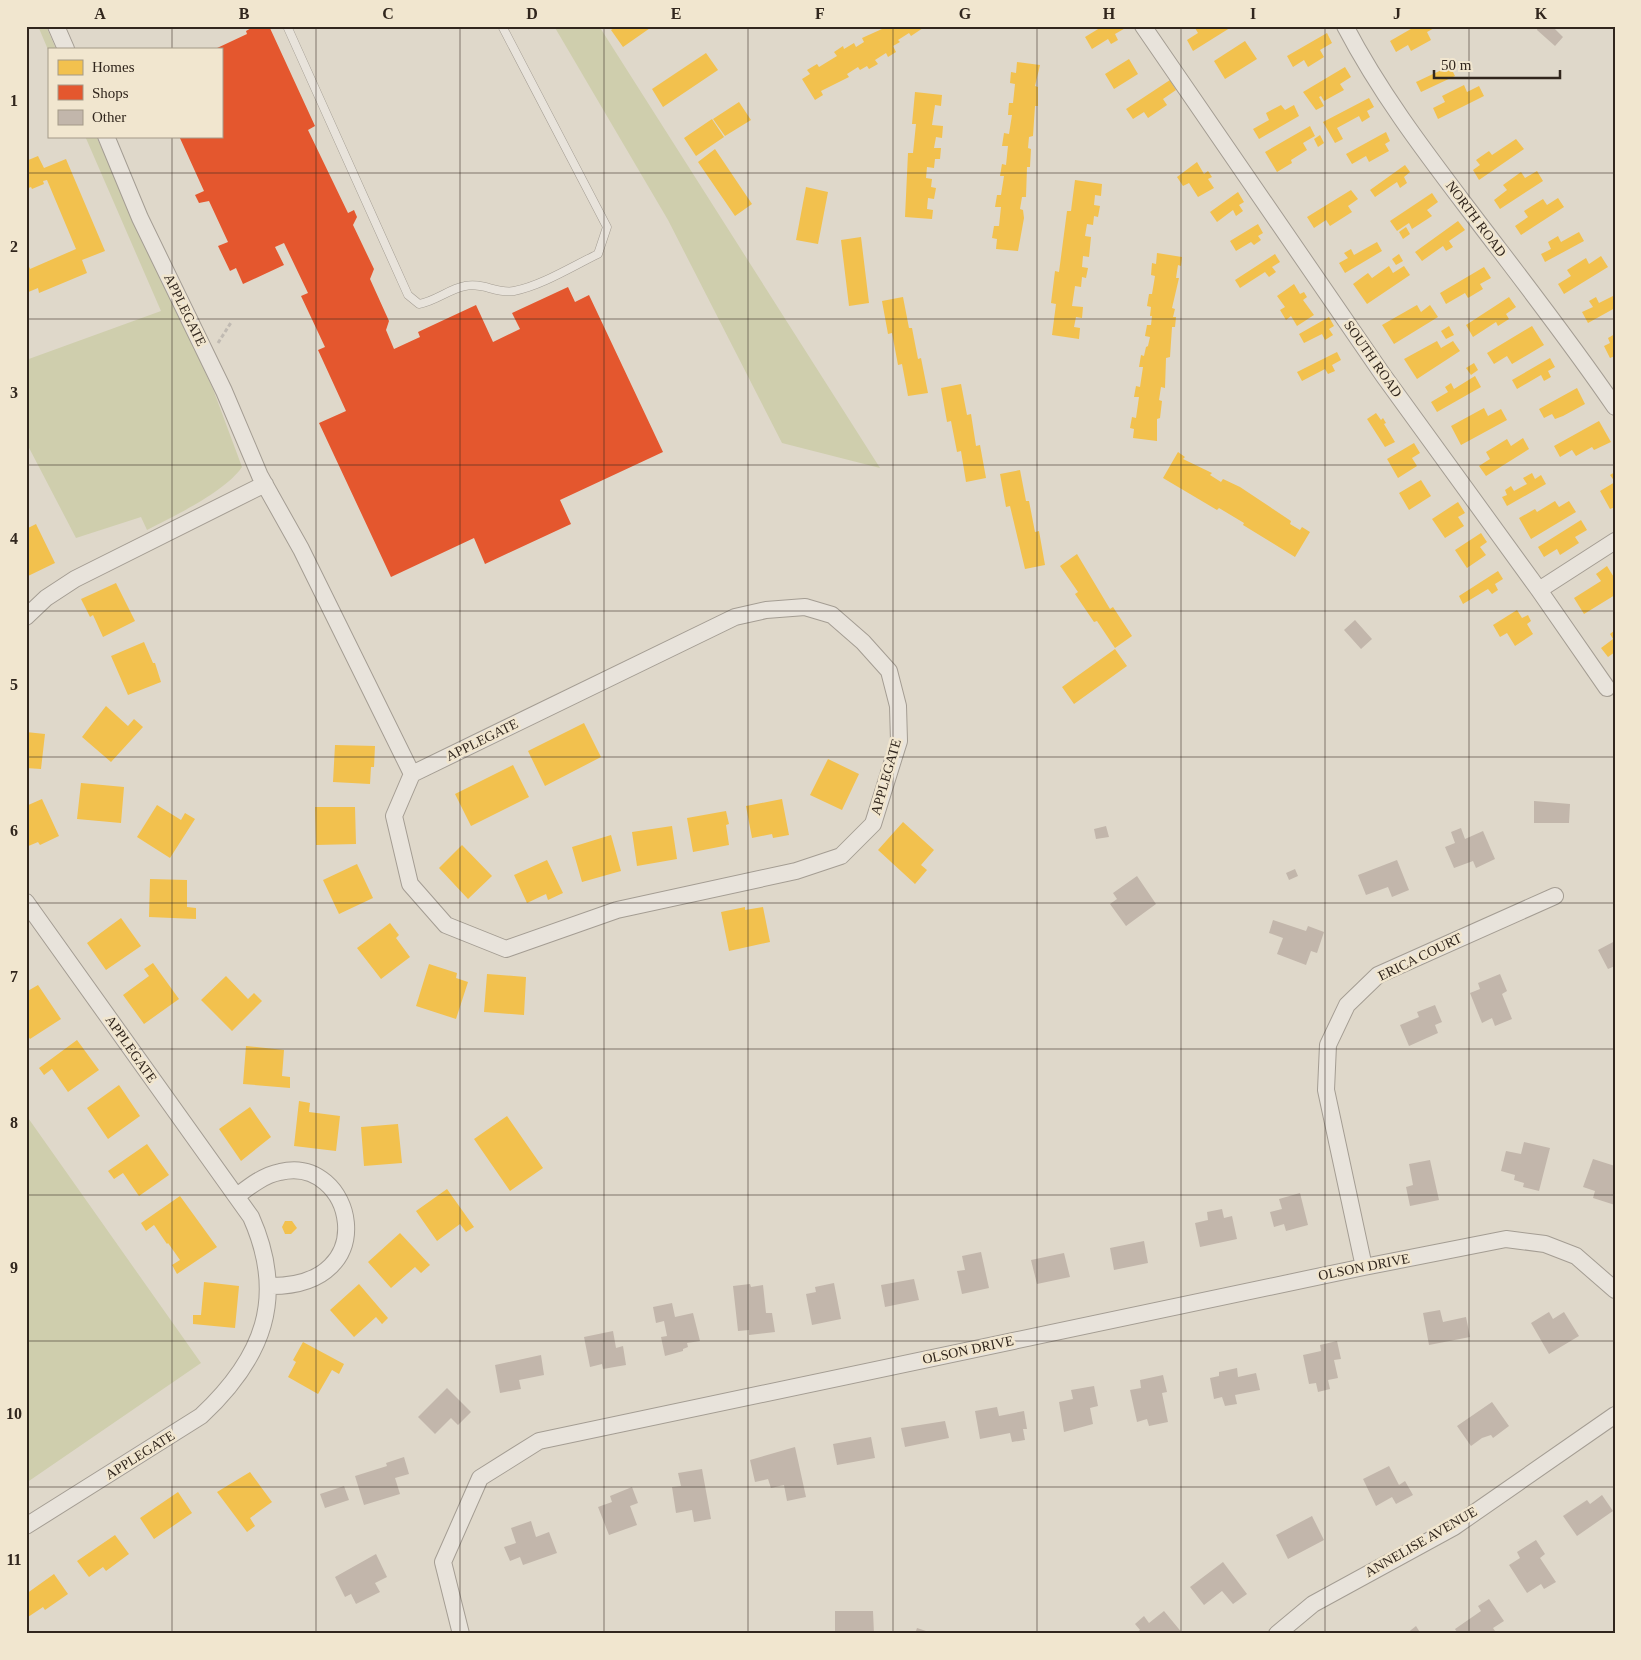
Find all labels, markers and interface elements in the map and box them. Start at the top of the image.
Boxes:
text: A [94,5,106,22]
text: B [239,5,250,22]
text: C [382,5,394,22]
text: D [526,5,538,22]
text: E [671,5,681,22]
text: F [815,5,825,22]
text: G [959,5,972,22]
text: H [1103,5,1116,22]
text: I [1250,5,1256,22]
text: J [1393,5,1401,22]
text: K [1535,5,1548,22]
legend [48,48,222,138]
scale bar [1434,48,1560,80]
text: 50 m [1441,57,1472,73]
text: Homes [92,59,135,75]
text: Shops [92,85,129,101]
text: 1 [10,92,18,109]
text: Other [92,109,126,125]
street label: NORTH ROAD [1443,178,1509,260]
text: 2 [10,238,18,255]
street label: APPLEGATE [161,271,209,349]
street label: SOUTH ROAD [1341,318,1405,400]
text: 3 [10,384,18,401]
text: 4 [10,530,18,547]
text: 5 [10,676,18,693]
street label: APPLEGATE [443,716,521,764]
street label: APPLEGATE [868,737,904,817]
text: 6 [10,822,18,839]
street label: ERICA COURT [1376,930,1465,984]
text: 7 [10,968,18,985]
street label: APPLEGATE [102,1013,160,1085]
text: 8 [10,1114,18,1131]
street label: OLSON DRIVE [1317,1251,1411,1283]
text: 9 [10,1259,18,1276]
street label: OLSON DRIVE [921,1333,1015,1367]
text: 10 [6,1405,22,1422]
street label: APPLEGATE [103,1428,177,1482]
street label: ANNELISE AVENUE [1362,1504,1480,1580]
text: 11 [6,1551,22,1568]

